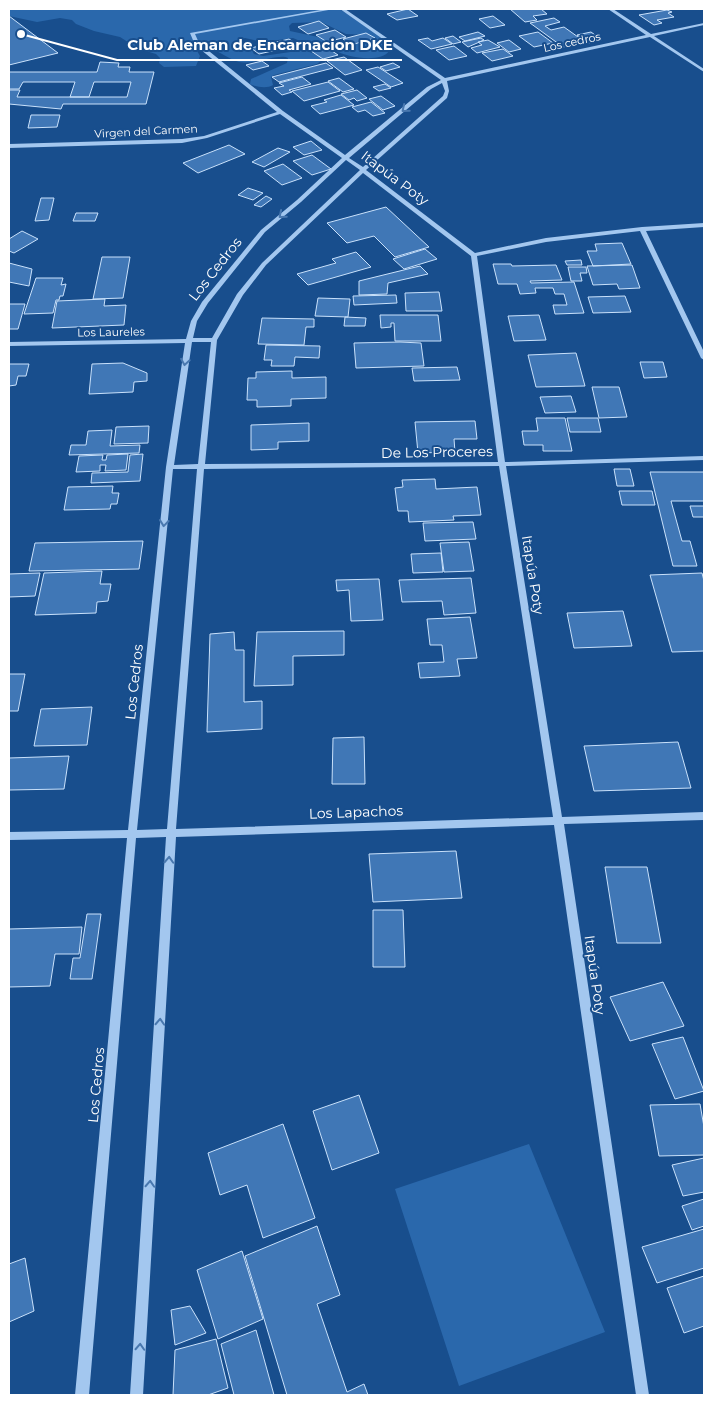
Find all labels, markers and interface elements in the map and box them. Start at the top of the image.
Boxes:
street label: Los cedros [542,29,603,55]
callout: Club Aleman de Encarnacion DKE [117,30,402,60]
text: Club Aleman de Encarnacion DKE [127,35,393,54]
one-way arrow [402,104,411,112]
street label: Virgen del Carmen [94,121,198,141]
street label: Itapúa Poty [358,147,433,210]
one-way arrow [279,210,288,218]
street label: Los Cedros [185,233,246,304]
street label: Los Laureles [77,324,146,340]
one-way arrow [181,357,191,366]
street label: De Los Proceres [381,442,493,462]
one-way arrow [159,519,170,527]
street label: Itapúa Poty [518,534,548,616]
street label: Los Cedros [121,643,147,721]
street label: Los Lapachos [308,801,404,823]
one-way arrow [164,856,175,864]
street label: Itapúa Poty [581,934,610,1016]
one-way arrow [154,1018,165,1026]
street label: Los Cedros [84,1046,108,1124]
one-way arrow [144,1180,155,1188]
one-way arrow [134,1342,145,1350]

